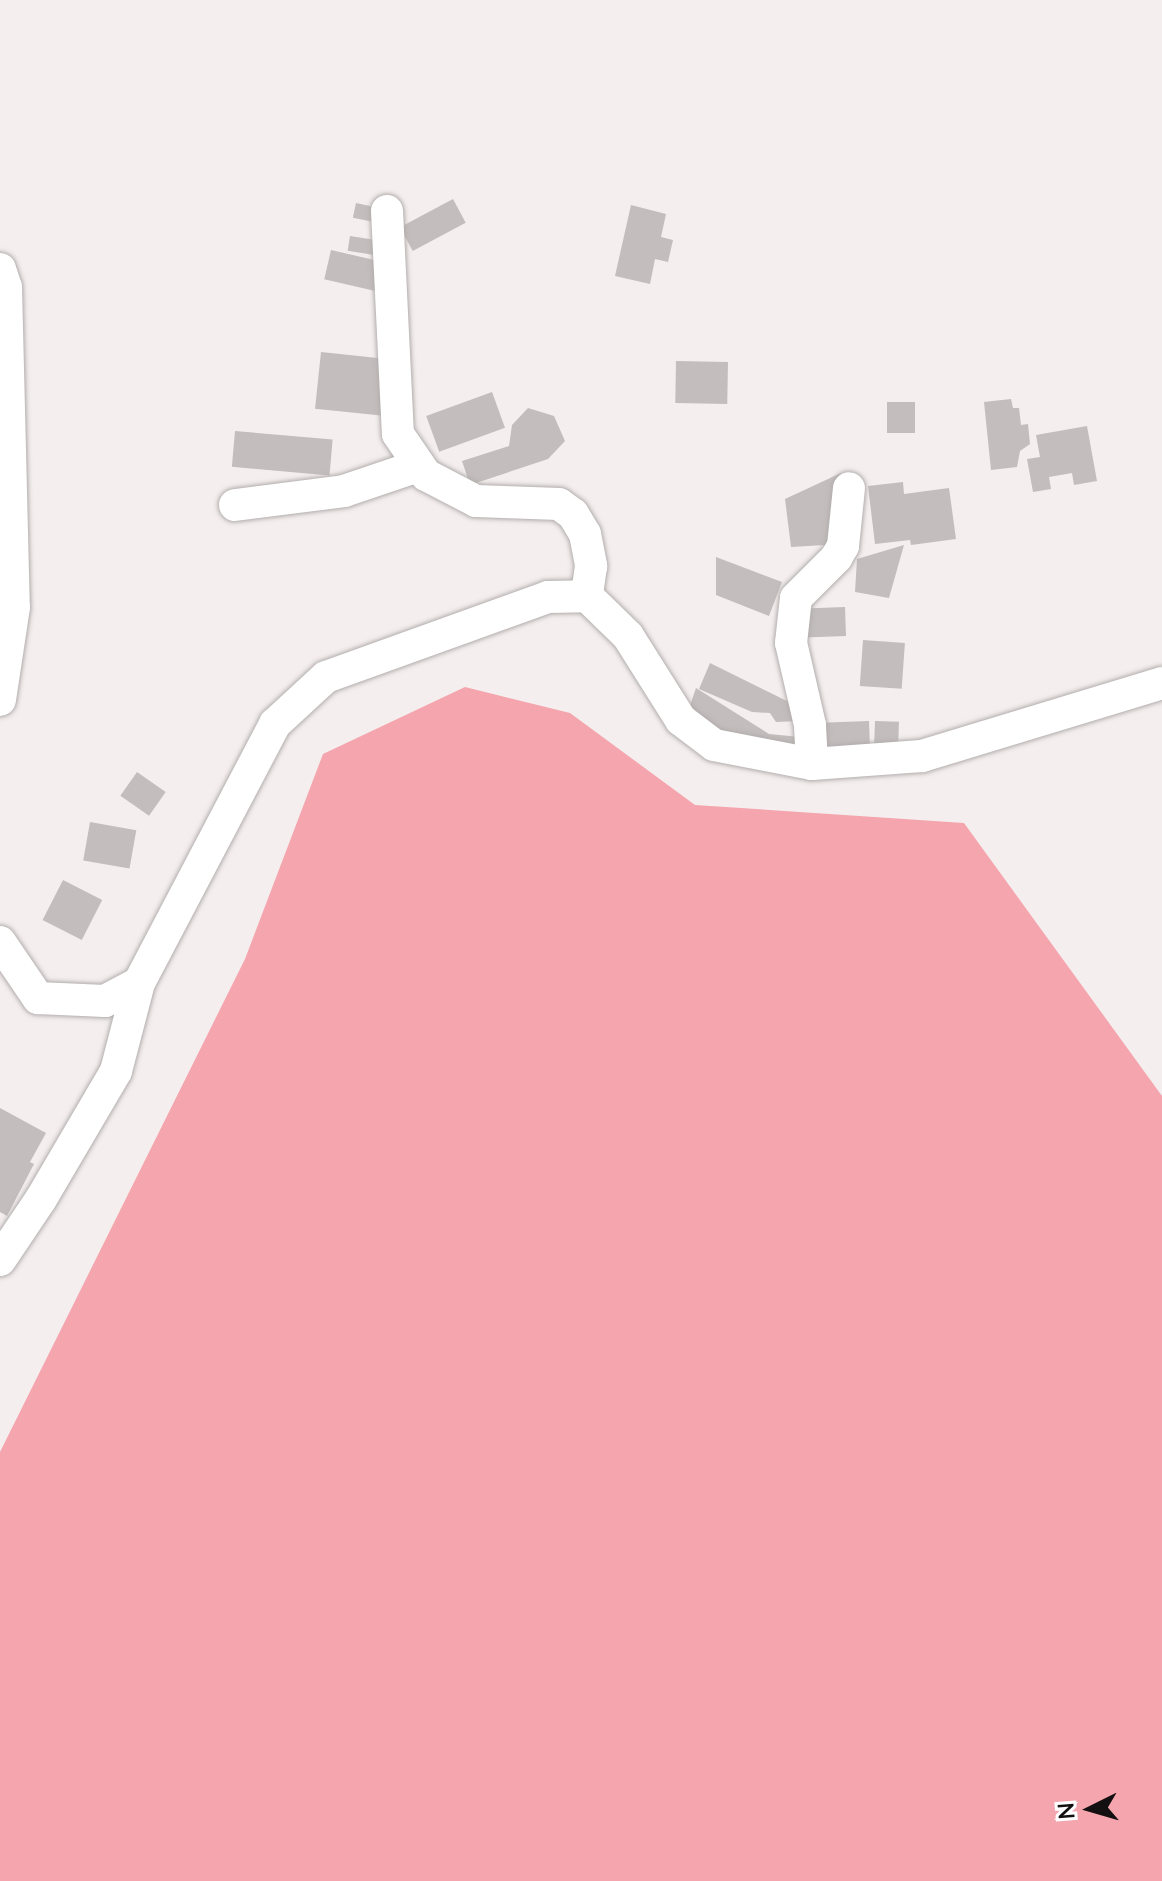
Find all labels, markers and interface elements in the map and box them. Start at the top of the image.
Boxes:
north arrow [1050,1769,1130,1849]
text: N [1051,1802,1080,1821]

